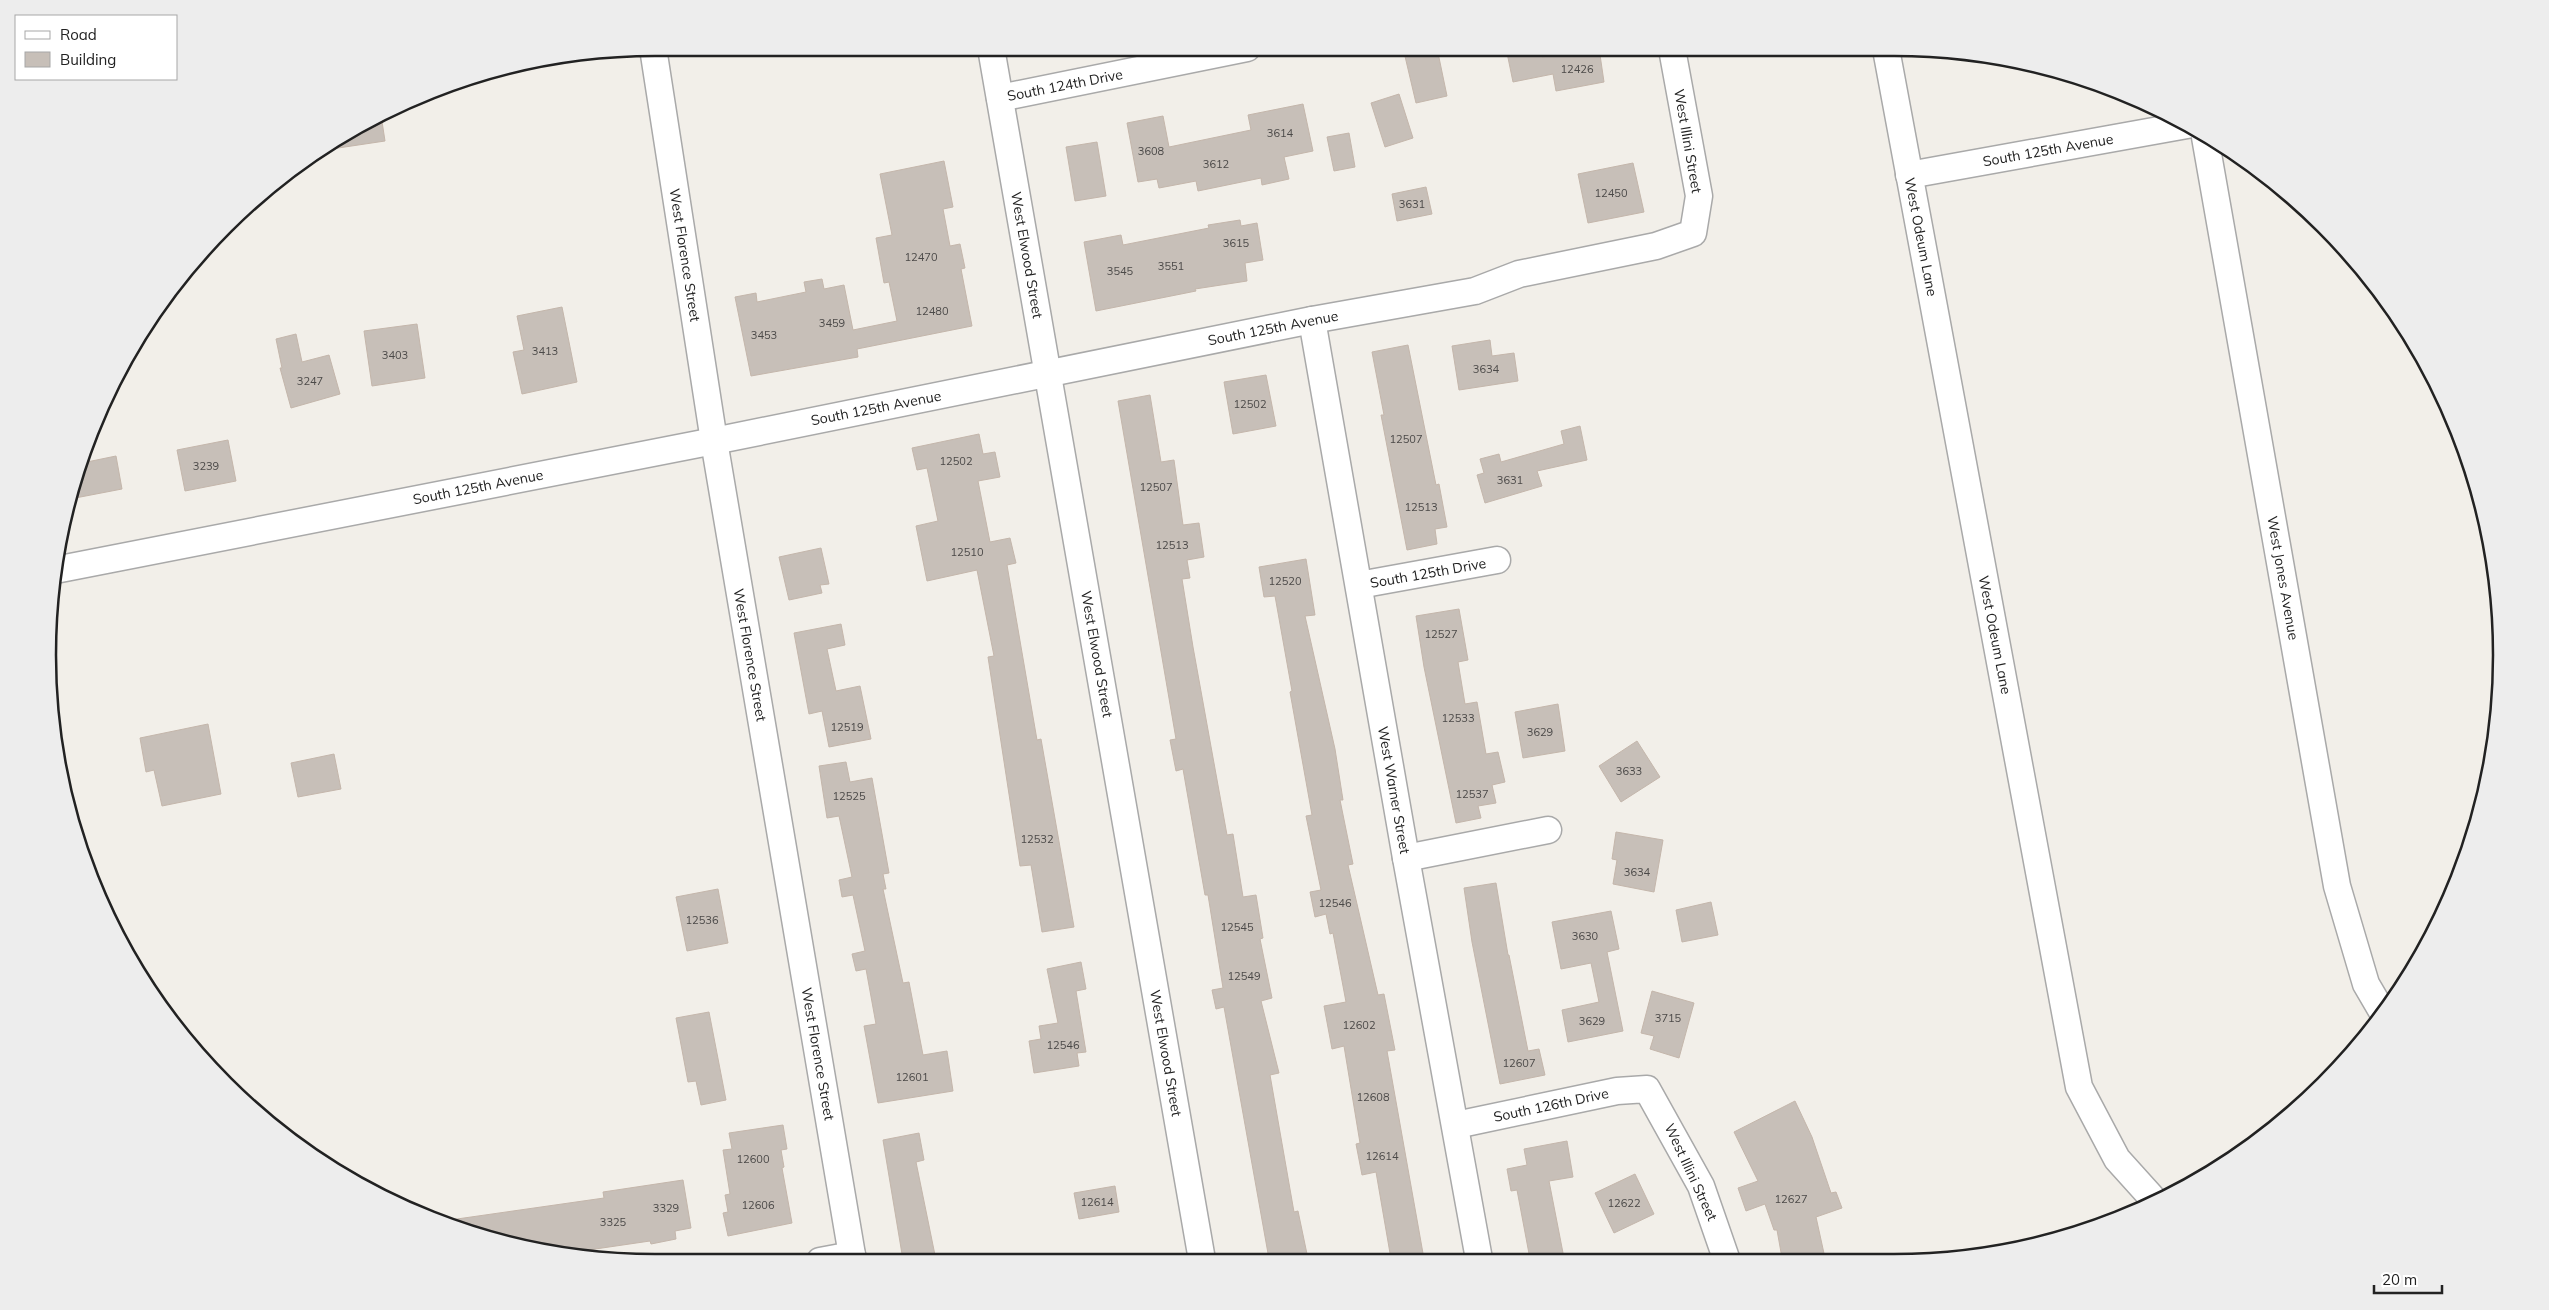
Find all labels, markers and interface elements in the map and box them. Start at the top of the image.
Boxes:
legend [15,15,178,80]
text: Road [60,25,97,44]
text: Building [60,50,116,69]
house number: 12426 [1561,62,1594,76]
street label: South 124th Drive [1006,65,1124,105]
street label: West Illini Street [1670,88,1706,195]
house number: 3614 [1267,126,1294,140]
street label: South 125th Avenue [1981,130,2115,170]
house number: 3608 [1138,144,1165,158]
house number: 3612 [1203,157,1230,171]
street label: West Odeum Lane [1901,176,1941,298]
house number: 12450 [1595,186,1628,200]
street label: West Florence Street [666,187,704,323]
street label: West Elwood Street [1007,190,1047,320]
house number: 3631 [1399,197,1425,211]
house number: 3615 [1223,236,1250,250]
house number: 12470 [905,250,938,264]
house number: 3551 [1158,259,1184,273]
house number: 3545 [1107,264,1134,278]
house number: 12480 [916,304,949,318]
street label: South 125th Avenue [1206,307,1340,349]
house number: 3459 [819,316,845,330]
house number: 3453 [751,328,777,342]
house number: 3413 [532,344,558,358]
house number: 3403 [382,348,408,362]
house number: 3634 [1473,362,1500,376]
house number: 3247 [297,374,323,388]
street label: South 125th Avenue [809,387,943,429]
house number: 12502 [1234,397,1267,411]
house number: 12507 [1390,432,1423,446]
house number: 12502 [940,454,973,468]
house number: 3239 [193,459,219,473]
street label: South 125th Avenue [411,466,545,508]
house number: 3631 [1497,473,1523,487]
house number: 12507 [1140,480,1173,494]
house number: 12513 [1405,500,1438,514]
street label: West Jones Avenue [2263,515,2303,641]
house number: 12513 [1156,538,1189,552]
house number: 12510 [951,545,984,559]
street label: South 125th Drive [1369,554,1487,592]
house number: 12520 [1269,574,1302,588]
street label: West Odeum Lane [1975,574,2015,696]
street label: West Florence Street [729,587,771,723]
street label: West Elwood Street [1077,589,1117,719]
house number: 12527 [1425,627,1458,641]
house number: 12533 [1442,711,1475,725]
house number: 12519 [831,720,864,734]
street label: West Warner Street [1374,725,1414,855]
house number: 3629 [1527,725,1553,739]
house number: 3633 [1616,764,1642,778]
house number: 12537 [1456,787,1489,801]
house number: 12525 [833,789,866,803]
house number: 12532 [1021,832,1054,846]
house number: 3634 [1624,865,1651,879]
house number: 12546 [1319,896,1352,910]
house number: 12536 [686,913,719,927]
house number: 12545 [1221,920,1254,934]
house number: 3630 [1572,929,1599,943]
house number: 12549 [1228,969,1261,983]
street label: West Florence Street [797,986,839,1122]
street label: West Elwood Street [1146,988,1186,1118]
house number: 3715 [1655,1011,1682,1025]
house number: 3629 [1579,1014,1605,1028]
house number: 12602 [1343,1018,1376,1032]
house number: 12546 [1047,1038,1080,1052]
house number: 12607 [1503,1056,1536,1070]
house number: 12601 [896,1070,929,1084]
street label: South 126th Drive [1492,1084,1610,1126]
house number: 12608 [1357,1090,1390,1104]
street label: West Illini Street [1661,1120,1721,1224]
house number: 12614 [1366,1149,1399,1163]
house number: 12600 [737,1152,770,1166]
house number: 12627 [1775,1192,1808,1206]
house number: 12614 [1081,1195,1114,1209]
house number: 12622 [1608,1196,1641,1210]
house number: 12606 [742,1198,775,1212]
house number: 3329 [653,1201,679,1215]
house number: 3325 [600,1215,627,1229]
scale bar [2374,1262,2442,1294]
text: 20 m [2382,1270,2417,1289]

